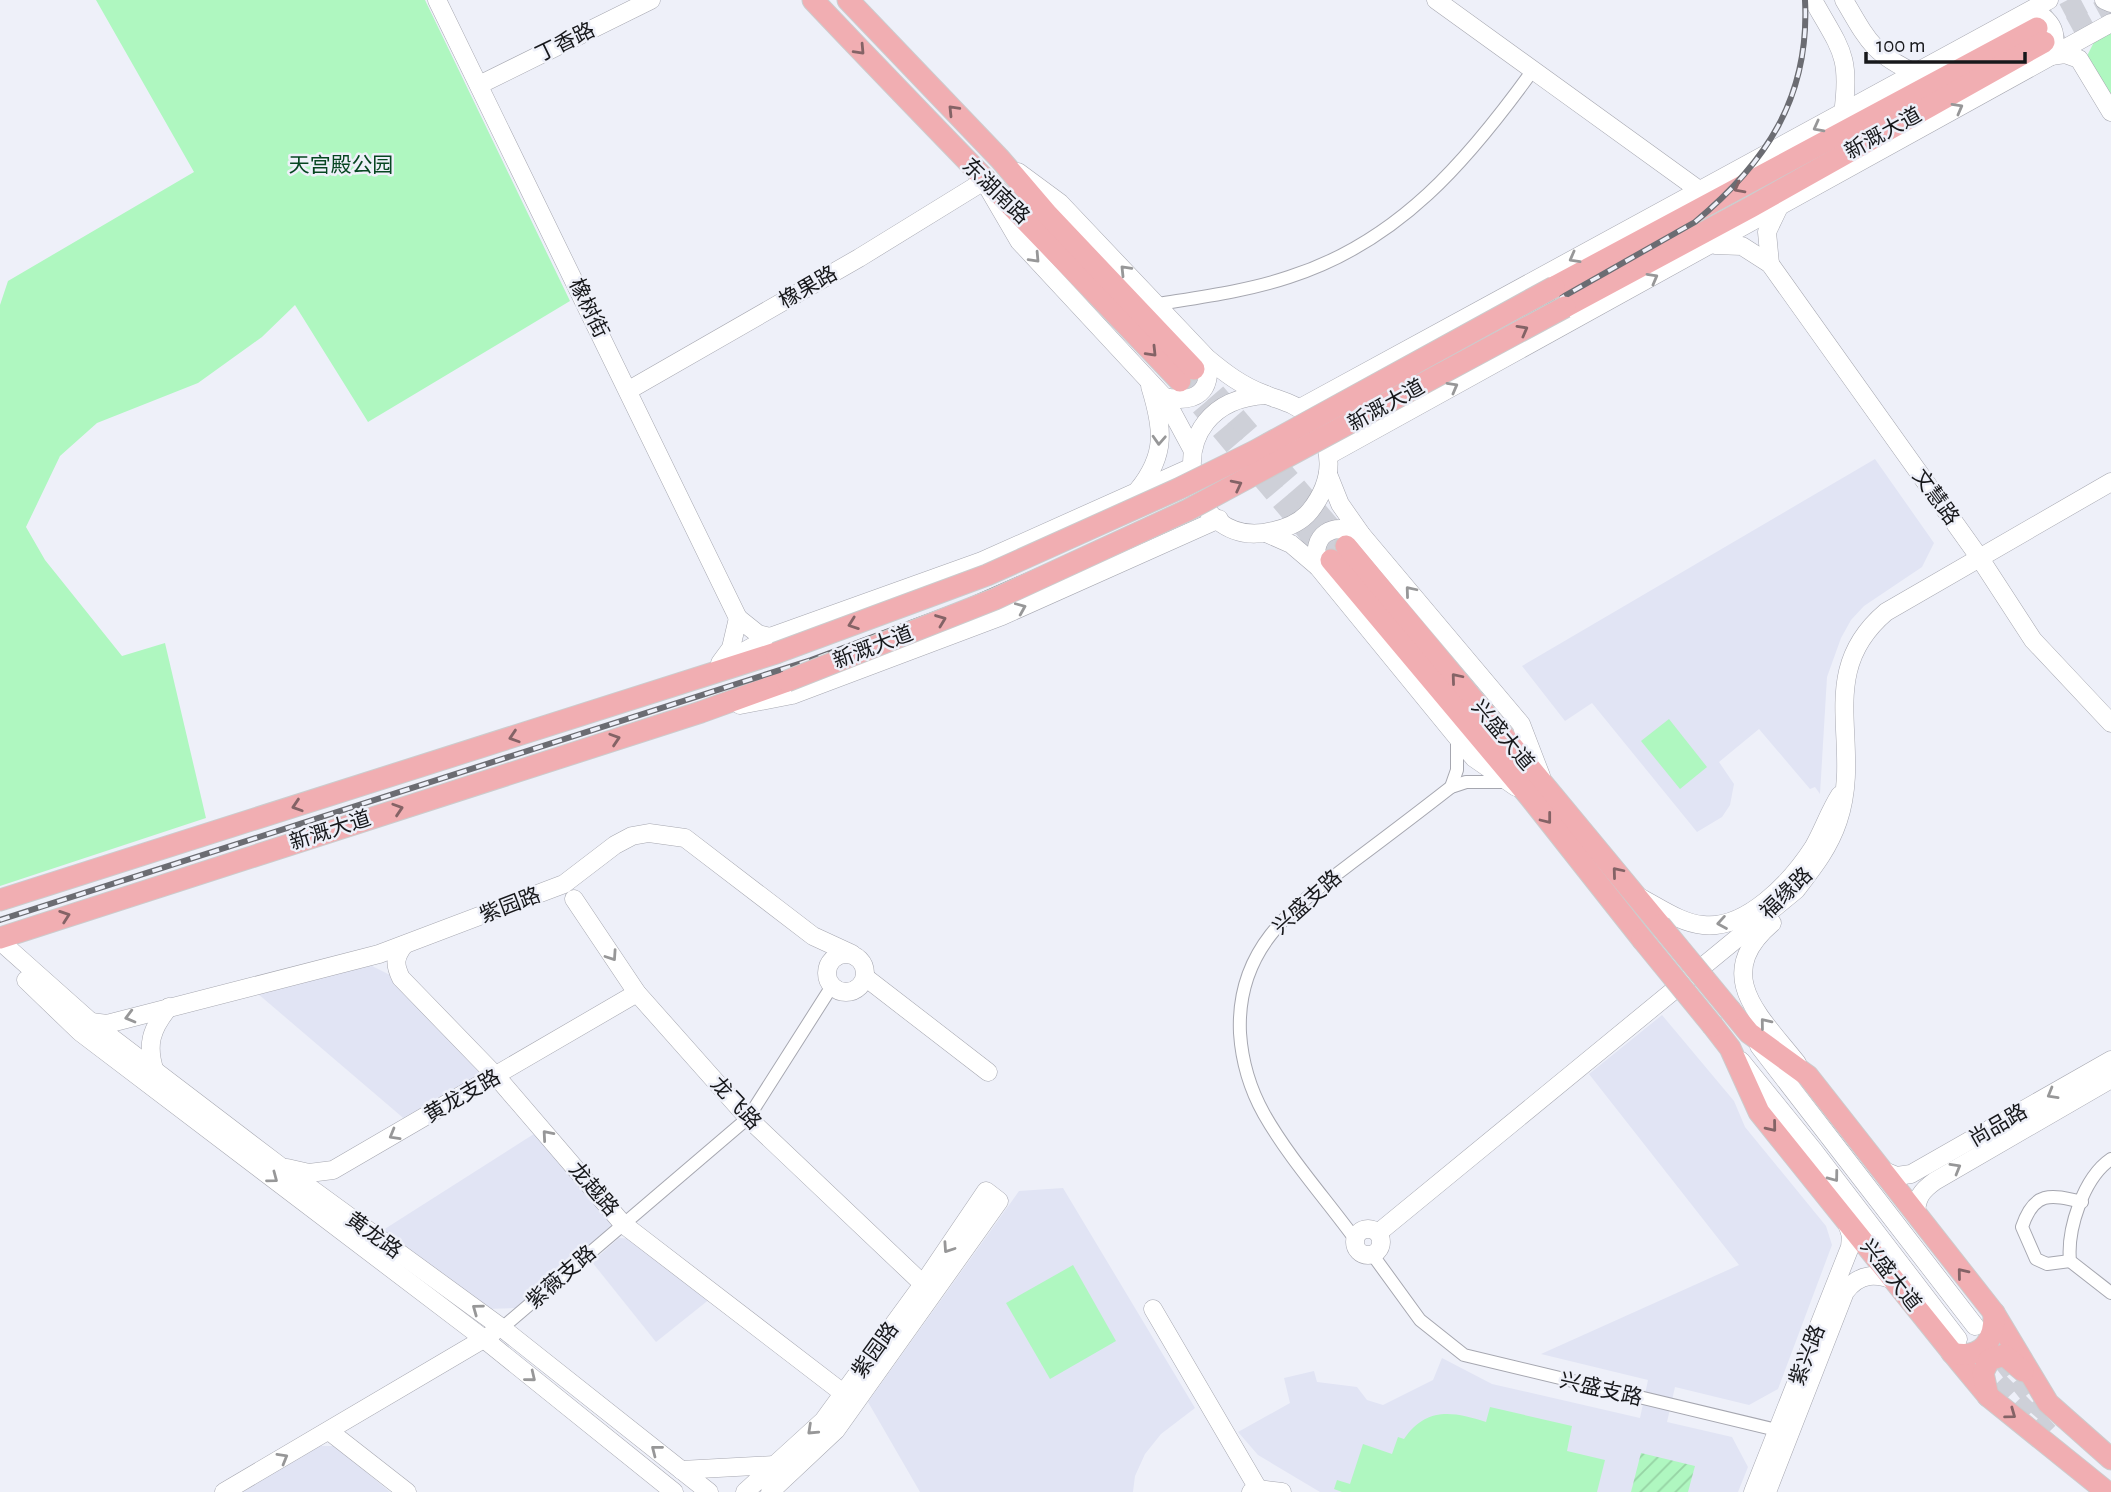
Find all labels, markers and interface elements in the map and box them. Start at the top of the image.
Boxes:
street label: 丁香路 [532,18,598,66]
scale bar [1866,21,2025,65]
text: 100 m [1876,35,1926,56]
one-way arrow [852,42,865,55]
street label: 新溉大道 [1841,103,1925,163]
one-way arrow [1951,103,1964,116]
one-way arrow [949,105,962,118]
one-way arrow [1813,119,1825,133]
park label: 天宫殿公园 [289,154,394,176]
street label: 东湖南路 [958,154,1034,228]
one-way arrow [1734,180,1746,193]
one-way arrow [1027,250,1039,263]
one-way arrow [1569,250,1581,263]
street label: 橡果路 [775,262,841,312]
one-way arrow [1120,265,1133,278]
one-way arrow [1645,273,1658,286]
street label: 橡树街 [565,275,613,341]
one-way arrow [1516,325,1529,338]
one-way arrow [1144,344,1157,357]
street label: 新溉大道 [1344,375,1428,435]
one-way arrow [1446,382,1458,395]
one-way arrow [1152,435,1167,446]
street label: 文慧路 [1909,465,1963,529]
one-way arrow [1230,480,1242,494]
one-way arrow [1405,587,1418,599]
one-way arrow [1014,602,1026,616]
one-way arrow [935,615,947,629]
one-way arrow [848,616,860,630]
street label: 新溉大道 [830,622,916,672]
one-way arrow [1452,674,1464,687]
street label: 兴盛大道 [1468,696,1538,774]
one-way arrow [508,728,520,743]
one-way arrow [608,733,620,747]
one-way arrow [291,798,303,812]
one-way arrow [392,802,404,817]
street label: 新溉大道 [287,807,373,853]
one-way arrow [1539,811,1551,824]
street label: 福缘路 [1756,863,1816,923]
street label: 兴盛支路 [1268,866,1346,938]
one-way arrow [1613,868,1625,881]
street label: 紫园路 [477,883,543,927]
one-way arrow [58,910,70,924]
one-way arrow [1716,915,1728,930]
one-way arrow [604,948,616,961]
one-way arrow [124,1009,136,1024]
one-way arrow [1761,1018,1773,1031]
street label: 黄龙支路 [420,1065,504,1127]
street label: 龙飞路 [706,1072,766,1134]
one-way arrow [2046,1086,2059,1099]
street label: 尚品路 [1965,1100,2031,1150]
one-way arrow [1763,1119,1776,1131]
one-way arrow [389,1127,402,1140]
one-way arrow [543,1131,555,1144]
street label: 龙越路 [565,1158,623,1220]
one-way arrow [1949,1163,1962,1176]
one-way arrow [1826,1169,1839,1182]
one-way arrow [265,1170,278,1183]
street label: 黄龙路 [342,1208,406,1262]
street label: 兴盛大道 [1856,1235,1926,1315]
one-way arrow [944,1240,956,1253]
street label: 紫薇支路 [522,1241,600,1313]
one-way arrow [1958,1269,1971,1281]
one-way arrow [472,1305,485,1318]
street label: 紫园路 [848,1318,902,1382]
street label: 紫兴路 [1785,1322,1829,1388]
one-way arrow [523,1368,536,1381]
street label: 兴盛支路 [1558,1369,1644,1409]
one-way arrow [2003,1406,2016,1418]
one-way arrow [807,1422,820,1434]
one-way arrow [651,1445,663,1458]
one-way arrow [275,1453,288,1466]

